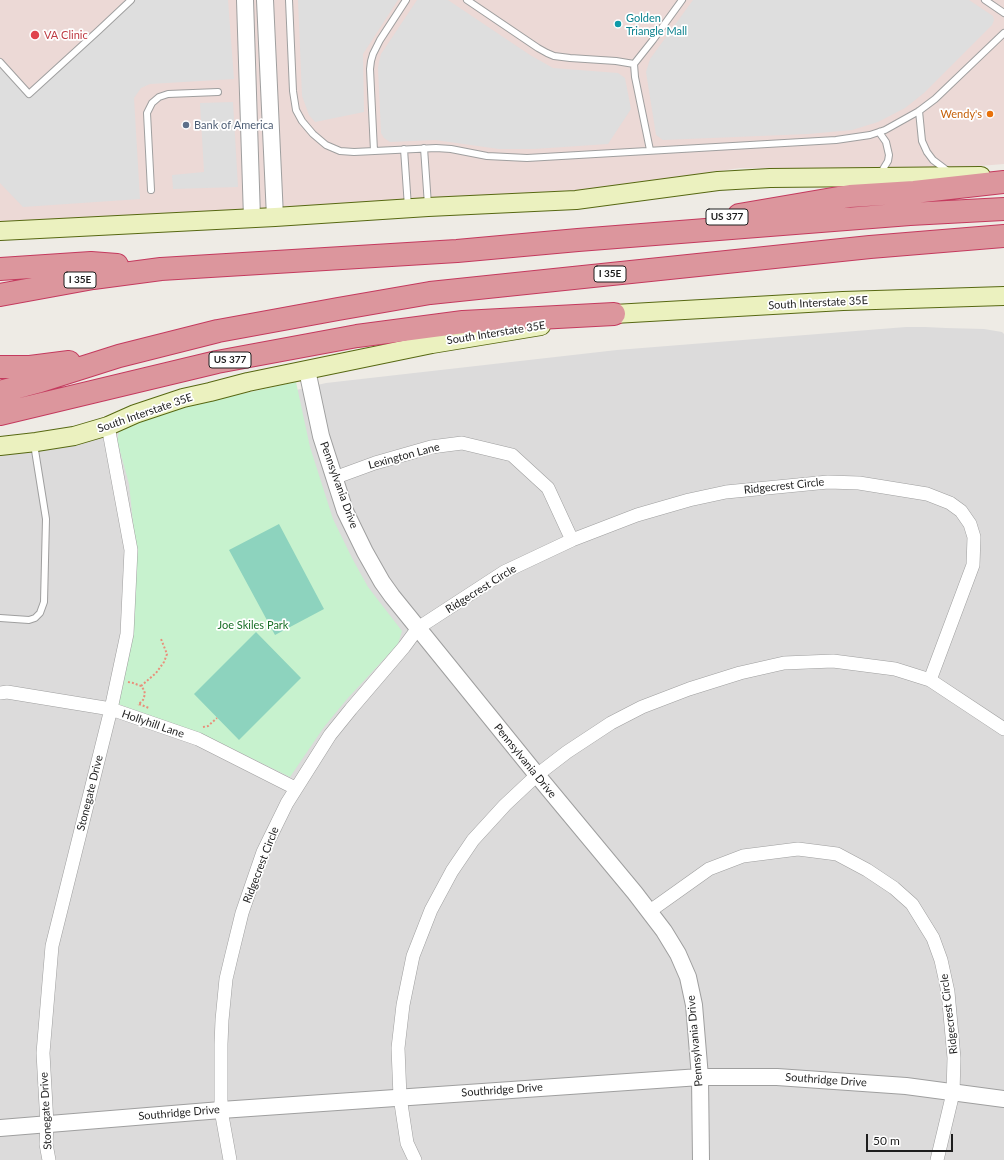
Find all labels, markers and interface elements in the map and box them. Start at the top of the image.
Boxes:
place label: Golden Triangle Mall [626,11,687,37]
marker: Golden Triangle Mall [613,19,623,29]
place label: VA Clinic [44,28,88,42]
marker: VA Clinic [29,29,41,41]
place label: Wendy's [941,107,982,121]
marker: Wendy's [985,109,995,119]
place label: Bank of America [194,118,273,132]
marker: Bank of America [181,120,191,130]
road number: US 377 [706,209,748,225]
road number: I 35E [594,266,626,282]
road number: I 35E [64,272,96,288]
street label: South Interstate 35E [768,294,868,312]
street label: South Interstate 35E [446,319,546,347]
road number: US 377 [209,352,251,368]
street label: South Interstate 35E [96,391,194,435]
street label: Pennsylvania Drive [317,440,361,530]
street label: Lexington Lane [367,440,441,472]
street label: Ridgecrest Circle [743,475,825,497]
street label: Ridgecrest Circle [443,562,519,616]
park label: Joe Skiles Park [218,618,288,632]
street label: Hollyhill Lane [120,707,186,741]
street label: Pennsylvania Drive [491,721,559,801]
street label: Stonegate Drive [74,754,106,832]
street label: Ridgecrest Circle [240,825,282,905]
street label: Ridgecrest Circle [938,973,960,1055]
street label: Pennsylvania Drive [684,995,706,1087]
street label: Southridge Drive [785,1071,867,1089]
street label: Stonegate Drive [37,1072,55,1150]
street label: Southridge Drive [461,1081,543,1099]
street label: Southridge Drive [138,1103,220,1123]
scale bar [868,1126,955,1152]
text: 50 m [873,1133,900,1148]

